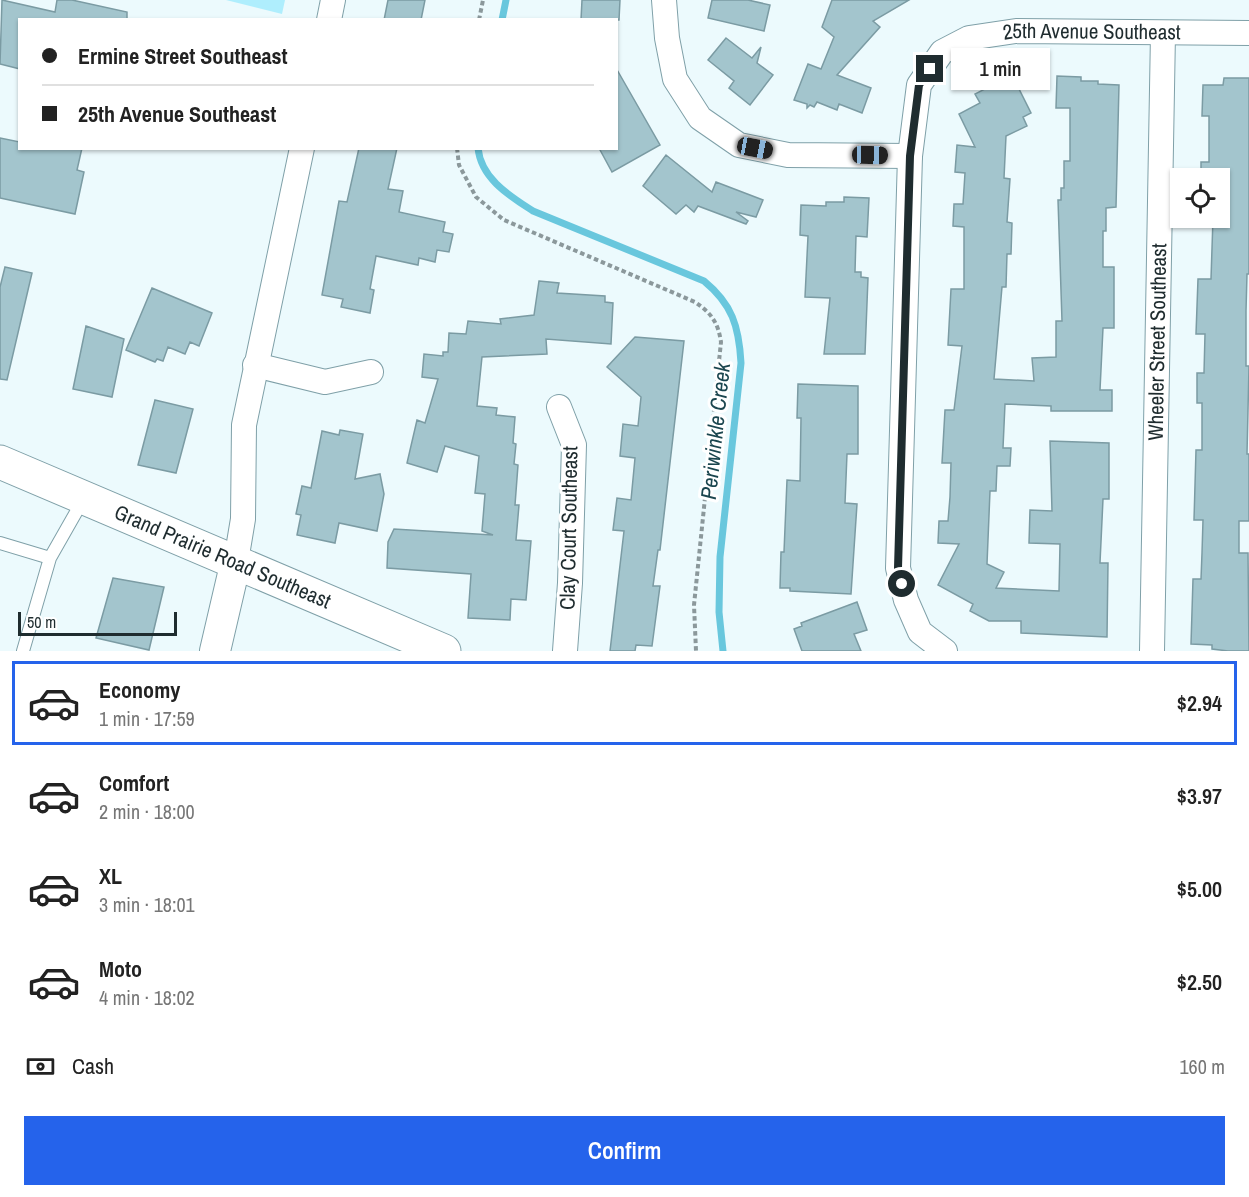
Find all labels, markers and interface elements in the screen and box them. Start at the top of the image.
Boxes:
street label: 25th Avenue Southeast [1001,16,1181,47]
text: Ermine Street Southeast [78,41,288,71]
callout: 1 min [951,48,1050,90]
route end [916,55,943,82]
text: 1 min [979,55,1022,82]
text: 25th Avenue Southeast [78,99,276,129]
car [736,136,774,160]
car [852,146,888,164]
map controls [1170,168,1230,228]
button: locate [1170,168,1230,228]
street label: Wheeler Street Southeast [1141,243,1173,441]
water label: Periwinkle Creek [693,360,737,501]
street label: Clay Court Southeast [553,446,584,610]
street label: Grand Prairie Road Southeast [110,497,336,615]
route start [888,570,915,597]
scale bar [18,609,177,636]
text: 50 m [27,611,56,633]
text: Economy [99,675,180,705]
icon: car [27,676,81,730]
text: $2.94 [1177,688,1222,718]
text: 1 min · 17:59 [99,705,195,732]
text: Comfort [99,768,169,798]
icon: car [27,769,81,823]
text: $3.97 [1177,781,1222,811]
text: 2 min · 18:00 [99,798,195,825]
text: XL [99,861,122,891]
icon: car [27,862,81,916]
text: $5.00 [1177,874,1222,904]
text: 3 min · 18:01 [99,891,195,918]
text: Moto [99,954,142,984]
icon: car [27,955,81,1009]
text: $2.50 [1177,967,1222,997]
text: 4 min · 18:02 [99,984,195,1011]
icon: cash [24,1050,57,1083]
text: Cash [72,1051,114,1081]
text: 160 m [1179,1053,1225,1080]
button: Confirm [24,1116,1225,1185]

